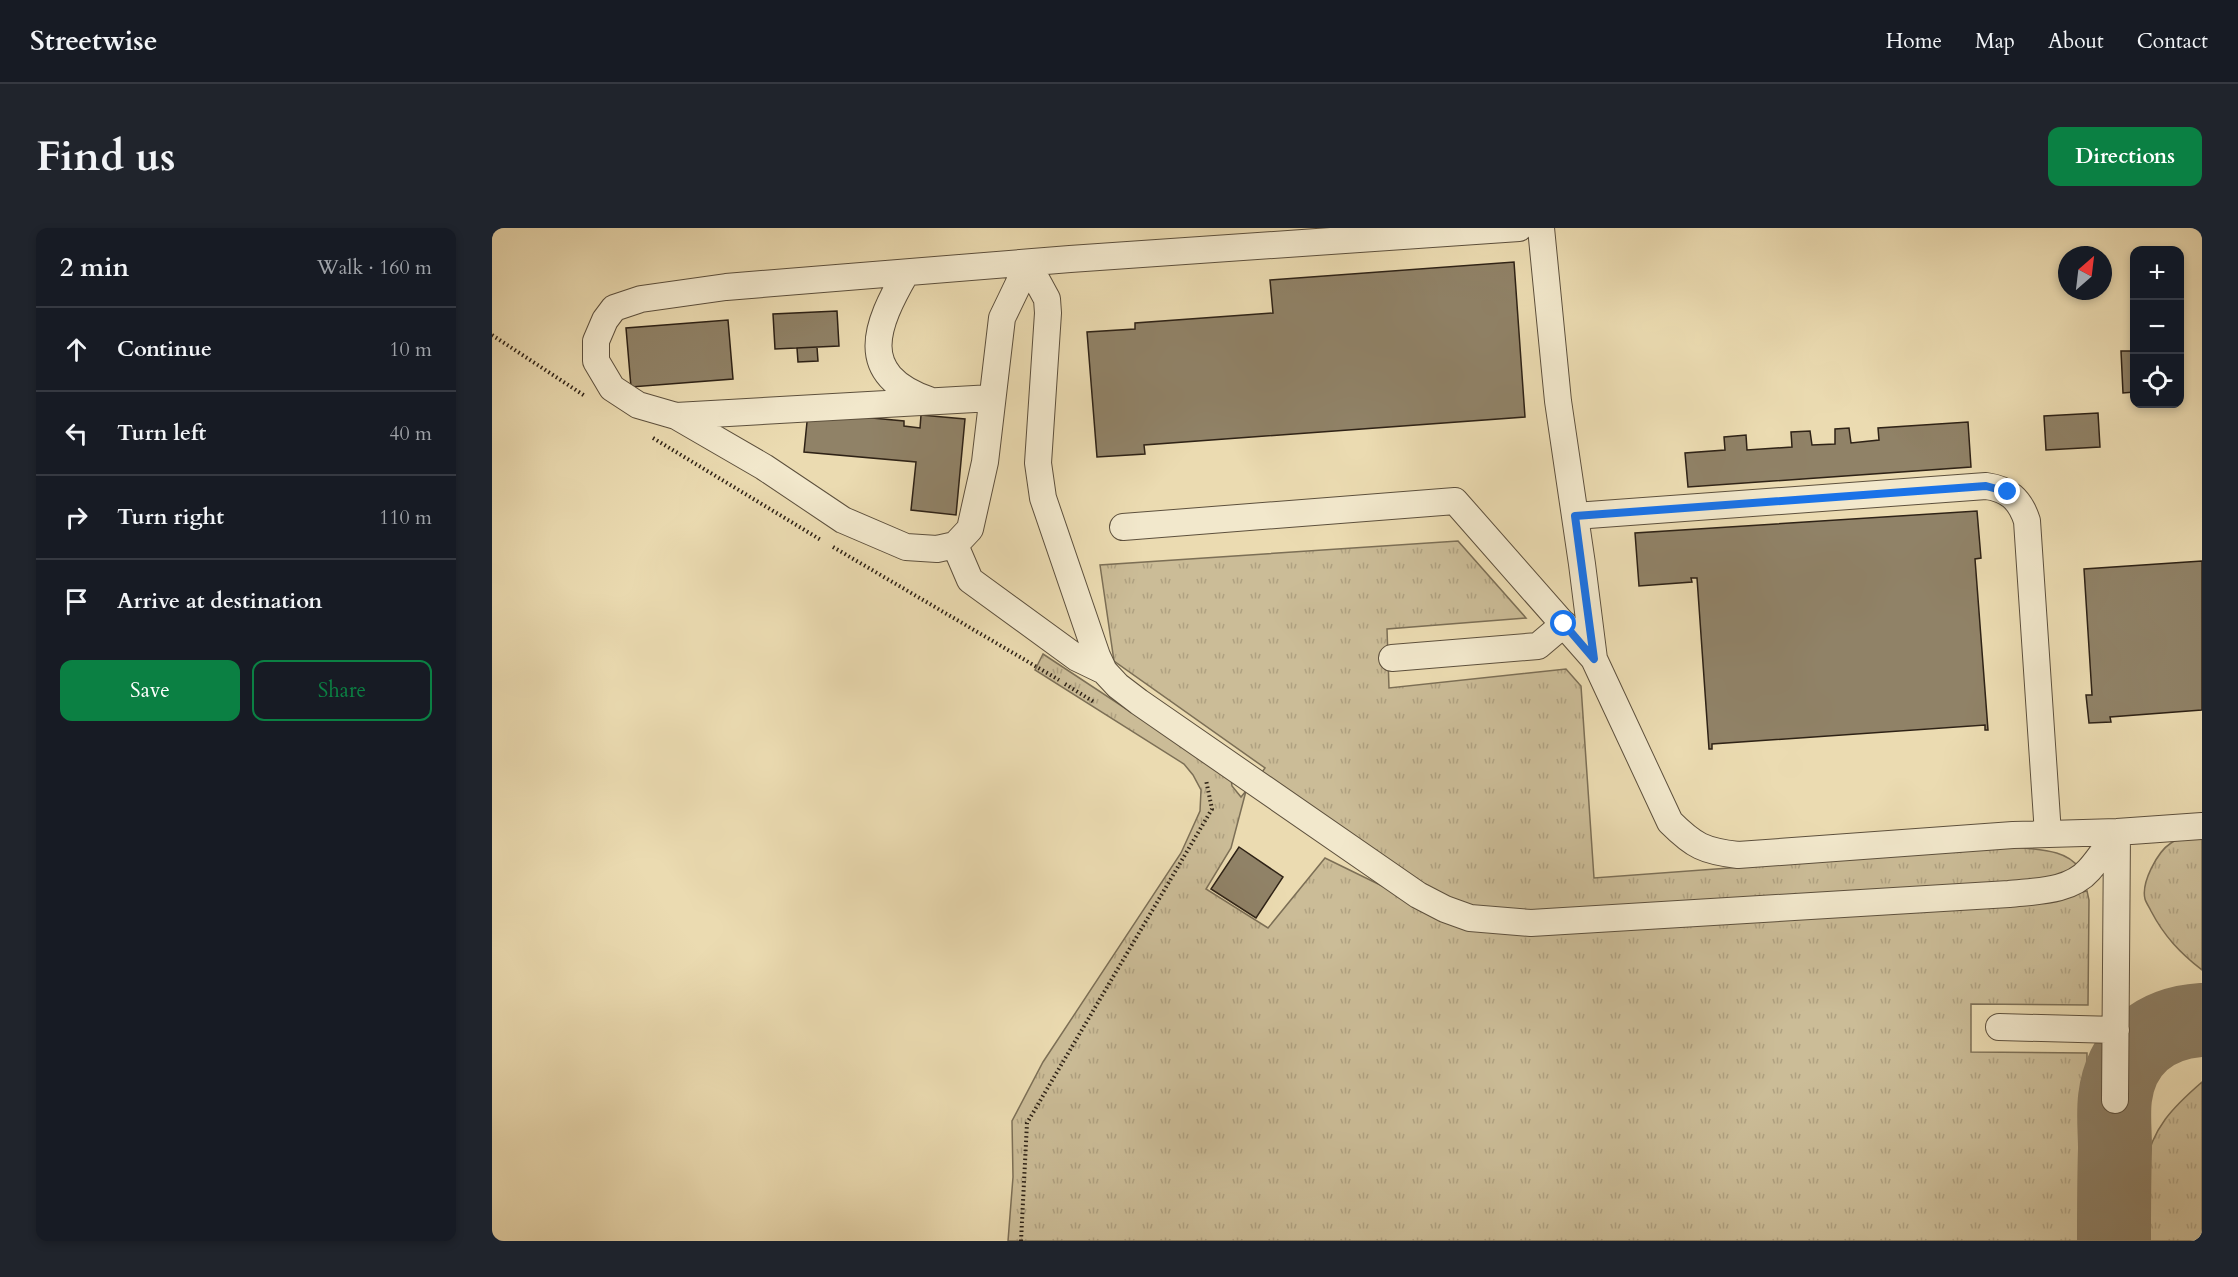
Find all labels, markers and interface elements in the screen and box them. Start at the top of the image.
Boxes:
text: Streetwise [30,22,158,60]
text: Home [1886,27,1942,56]
text: Map [1975,27,2015,56]
text: About [2048,27,2104,56]
text: Contact [2137,27,2208,56]
button: Directions [2048,127,2202,186]
text: Find us [36,128,176,185]
north arrow [2058,246,2112,300]
map controls [2130,246,2184,408]
button: + [2130,246,2184,300]
text: 2 min [60,250,129,285]
text: Walk · 160 m [317,254,432,281]
button: − [2130,300,2184,354]
icon: ahead [60,333,93,366]
text: Continue [117,334,212,364]
text: 10 m [389,336,432,363]
button: locate [2130,354,2184,408]
icon: left [60,417,93,450]
text: Turn left [117,418,206,448]
text: 40 m [389,420,432,447]
route end [1994,478,2020,504]
icon: right [60,501,93,534]
text: Turn right [117,502,224,532]
text: 110 m [379,504,432,531]
icon: arrive [60,585,93,618]
text: Arrive at destination [117,586,322,616]
route start [1550,610,1576,636]
button: Save [60,660,240,721]
button: Share [252,660,432,721]

